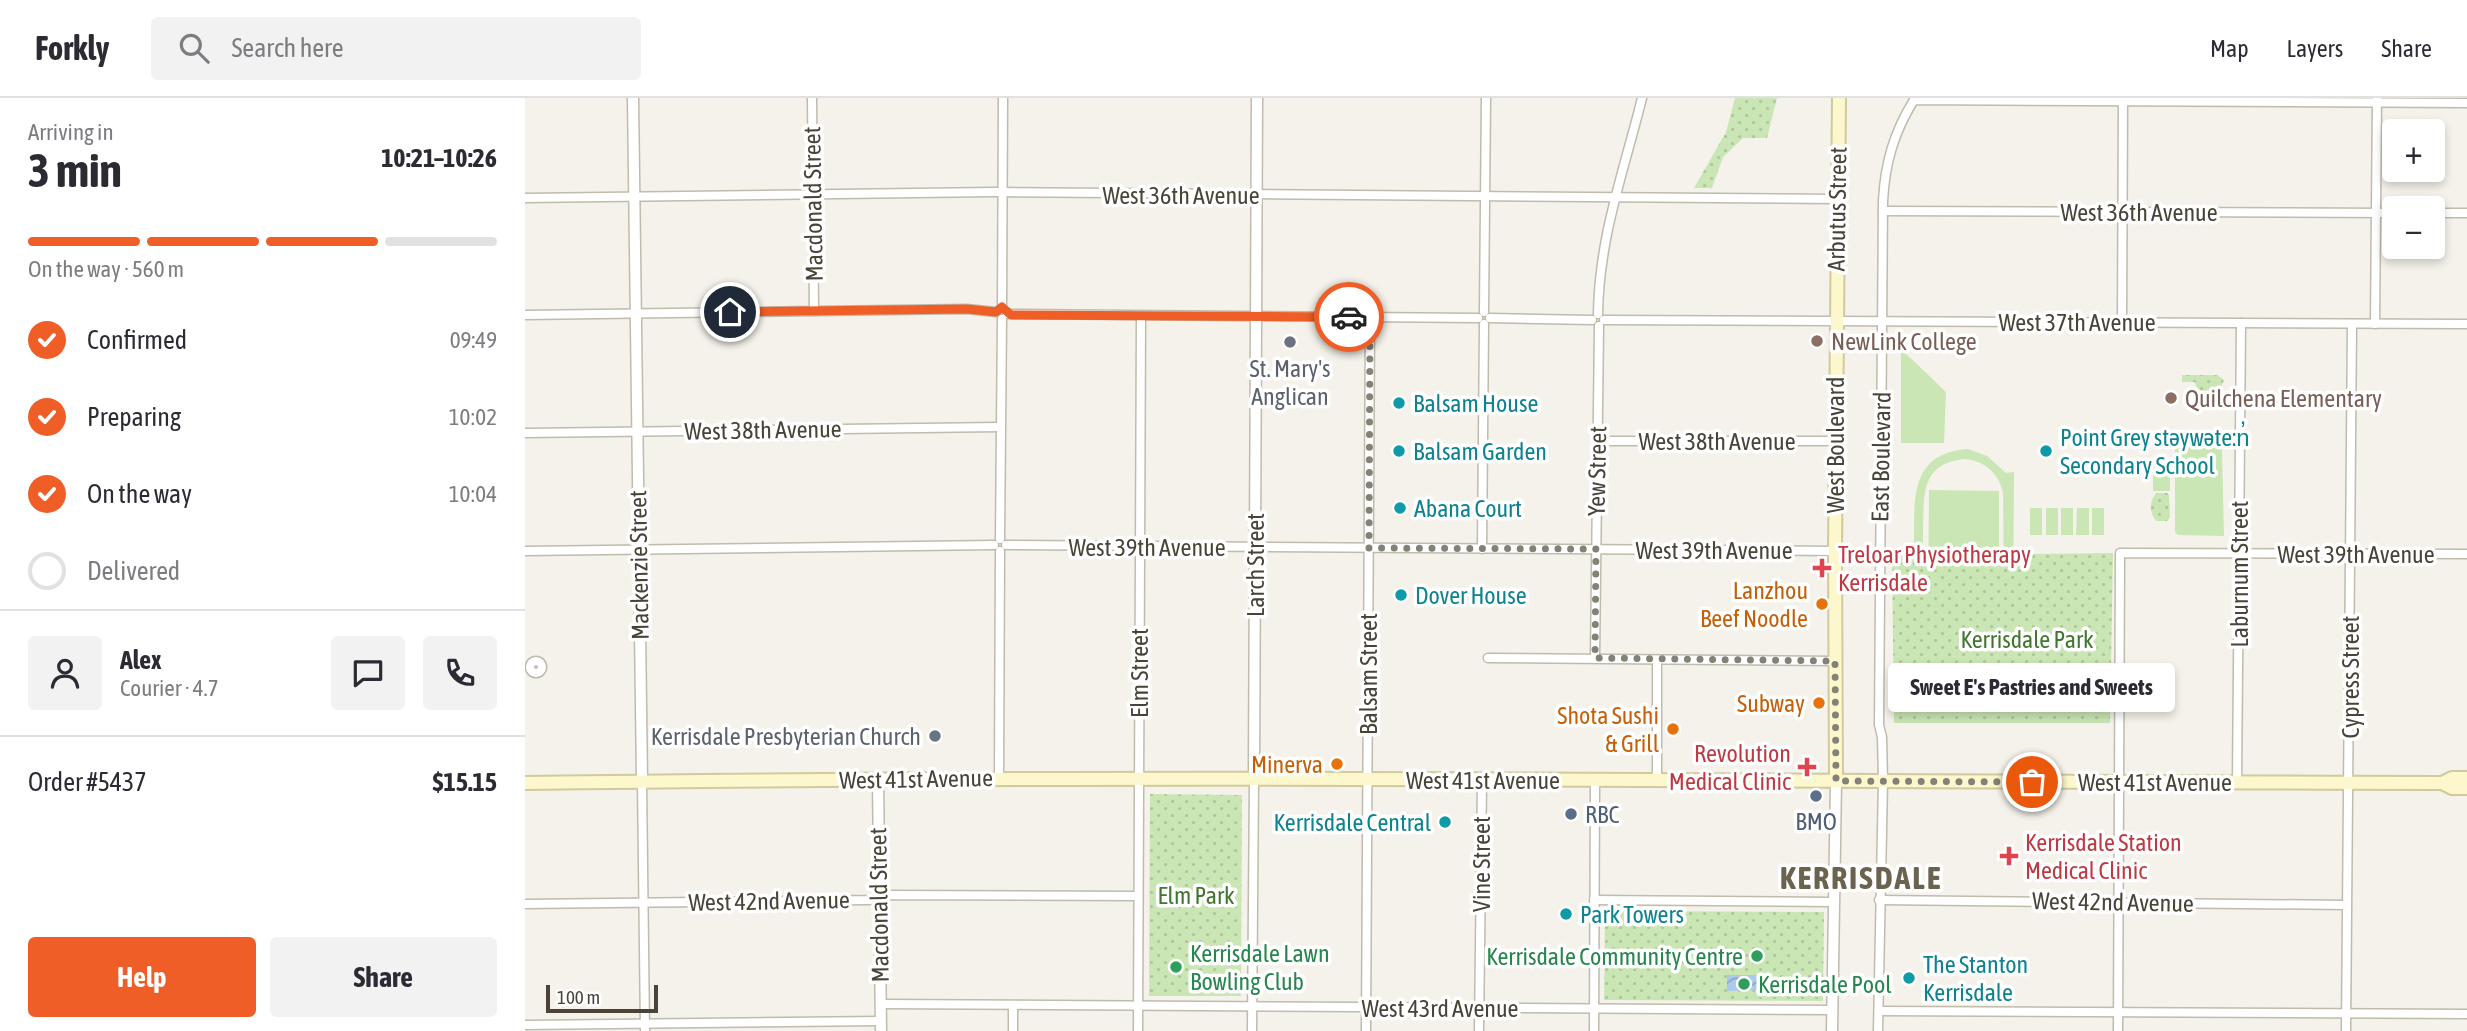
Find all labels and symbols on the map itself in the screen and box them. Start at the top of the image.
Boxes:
street label: Macdonald Street [798,126,828,282]
street label: Arbutus Street [1822,146,1852,272]
street label: West 36th Avenue [1102,182,1260,209]
street label: West 36th Avenue [2060,199,2218,226]
pin [700,282,760,342]
courier [1314,282,1384,352]
street label: West 37th Avenue [1998,309,2156,336]
place label: NewLink College [1831,328,1977,355]
marker: NewLink College [1809,333,1825,349]
marker: St. Mary's Anglican [1282,334,1298,350]
place label: St. Mary's Anglican [1249,355,1331,410]
street label: West Boulevard [1822,377,1849,513]
place label: Quilchena Elementary [2185,385,2382,412]
place label: Balsam House [1413,390,1538,417]
marker: Quilchena Elementary [2163,390,2179,406]
street label: East Boulevard [1866,392,1896,522]
marker: Balsam House [1391,395,1407,411]
street label: West 38th Avenue [684,415,842,445]
place label: Point Grey stəywəte:n̓ Secondary School [2060,421,2250,479]
street label: Yew Street [1583,426,1611,516]
street label: West 38th Avenue [1638,428,1796,455]
place label: Balsam Garden [1413,438,1547,465]
marker: Balsam Garden [1391,443,1407,459]
marker: Point Grey stəywəte:n̓ Secondary School [2038,443,2054,459]
street label: Mackenzie Street [624,490,654,640]
place label: Abana Court [1414,495,1522,522]
marker: Abana Court [1392,500,1408,516]
street label: Laburnum Street [2226,500,2253,647]
street label: Larch Street [1242,513,1269,617]
street label: West 39th Avenue [1068,534,1226,561]
street label: West 39th Avenue [1635,537,1793,564]
place label: Treloar Physiotherapy Kerrisdale [1838,541,2031,596]
street label: West 39th Avenue [2277,541,2435,568]
marker: Treloar Physiotherapy Kerrisdale [1812,558,1832,578]
place label: Lanzhou Beef Noodle [1700,577,1808,632]
place label: Dover House [1415,582,1527,609]
marker: Dover House [1393,587,1409,603]
marker: Lanzhou Beef Noodle [1814,596,1830,612]
street label: Balsam Street [1355,613,1382,735]
street label: Cypress Street [2337,615,2364,738]
park label: Kerrisdale Park [1960,626,2094,653]
street label: Elm Street [1126,628,1153,718]
callout: Sweet E's Pastries and Sweets [1889,663,2175,712]
place label: Subway [1737,690,1805,717]
marker: Subway [1811,695,1827,711]
place label: Shota Sushi & Grill [1557,702,1660,757]
marker: Shota Sushi & Grill [1665,721,1681,737]
place label: Kerrisdale Presbyterian Church [651,723,921,750]
marker: Kerrisdale Presbyterian Church [927,728,943,744]
place label: Revolution Medical Clinic [1669,740,1791,795]
place label: Minerva [1251,751,1323,778]
pin [2002,752,2062,812]
marker: Minerva [1329,756,1345,772]
marker: Revolution Medical Clinic [1797,757,1817,777]
street label: West 41st Avenue [839,764,993,794]
street label: West 41st Avenue [1406,767,1560,794]
street label: West 41st Avenue [2078,769,2232,796]
marker: BMO [1808,788,1824,804]
place label: RBC [1585,801,1619,828]
marker: RBC [1563,806,1579,822]
place label: BMO [1795,808,1837,835]
place label: Kerrisdale Central [1273,809,1432,836]
marker: Kerrisdale Central [1437,814,1453,830]
street label: Vine Street [1468,816,1495,912]
street label: Macdonald Street [864,827,894,983]
place label: Kerrisdale Station Medical Clinic [2025,829,2182,884]
marker: Kerrisdale Station Medical Clinic [1999,846,2019,866]
district label: KERRISDALE [1780,859,1942,896]
park label: Elm Park [1157,882,1235,909]
street label: West 42nd Avenue [688,886,850,916]
street label: West 42nd Avenue [2032,887,2194,917]
place label: Park Towers [1580,901,1684,928]
marker: Park Towers [1558,906,1574,922]
place label: Kerrisdale Lawn Bowling Club [1190,940,1330,995]
place label: Kerrisdale Community Centre [1486,943,1743,970]
marker: Kerrisdale Community Centre [1749,948,1765,964]
place label: The Stanton Kerrisdale [1923,951,2028,1006]
marker: Kerrisdale Lawn Bowling Club [1168,959,1184,975]
marker: The Stanton Kerrisdale [1901,970,1917,986]
place label: Kerrisdale Pool [1758,971,1892,998]
marker: Kerrisdale Pool [1736,976,1752,992]
scale bar [546,982,658,1014]
street label: West 43rd Avenue [1362,995,1518,1022]

